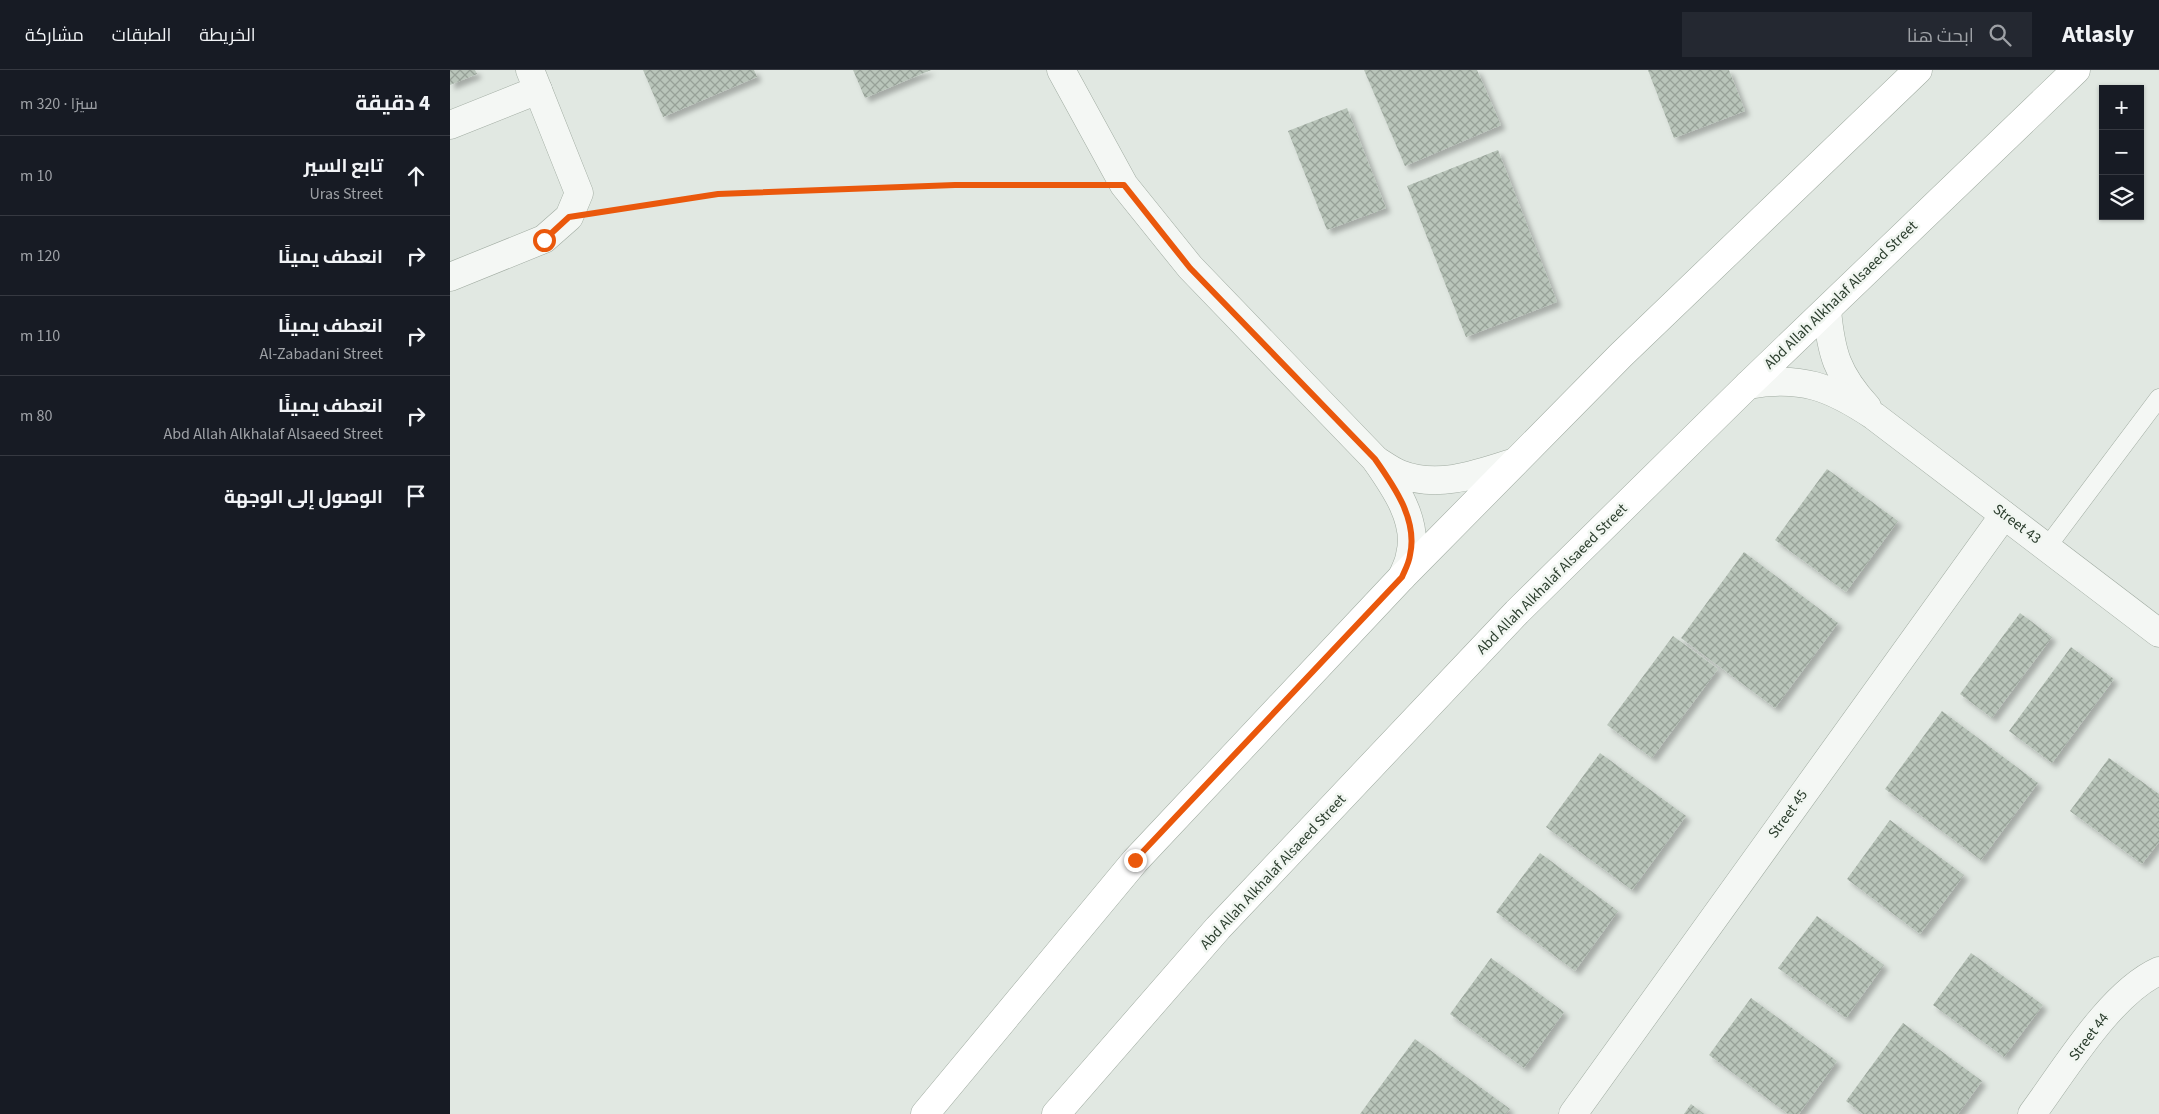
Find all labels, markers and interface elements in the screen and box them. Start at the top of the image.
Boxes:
search box [1682,12,2032,57]
text: Atlasly [2062,17,2134,52]
icon: search [1986,21,2014,49]
text: مشاركة [25,23,84,48]
text: الطبقات [112,23,171,48]
text: الخريطة [199,23,256,48]
text: ابحث هنا [1907,23,1974,50]
map controls [2099,85,2144,220]
button: + [2099,85,2144,130]
text: 4 دقيقة [355,88,430,118]
text: سيرًا · 320 m [20,93,98,115]
button: − [2099,130,2144,175]
text: تابع السير [304,153,383,180]
icon: ahead [402,162,430,190]
text: 10 m [20,165,52,187]
button: layers [2099,175,2144,220]
text: Uras Street [309,183,383,205]
street label: Abd Allah Alkhalaf Alsaeed Street [1760,216,1922,374]
route start [533,229,556,252]
icon: right [402,242,430,270]
text: انعطف يمينًا [278,244,383,271]
text: 120 m [20,245,60,267]
text: انعطف يمينًا [278,313,383,340]
icon: right [402,322,430,350]
text: 110 m [20,325,60,347]
text: Al-Zabadani Street [260,343,383,365]
text: انعطف يمينًا [278,393,383,420]
icon: right [402,402,430,430]
text: 80 m [20,405,52,427]
text: Abd Allah Alkhalaf Alsaeed Street [164,423,383,445]
icon: arrive [402,482,430,510]
text: الوصول إلى الوجهة [224,484,383,511]
street label: Abd Allah Alkhalaf Alsaeed Street [1472,499,1632,659]
street label: Street 43 [1989,499,2045,549]
street label: Street 45 [1763,785,1813,843]
street label: Abd Allah Alkhalaf Alsaeed Street [1195,790,1351,954]
route end [1124,849,1147,872]
street label: Street 44 [2064,1008,2114,1065]

